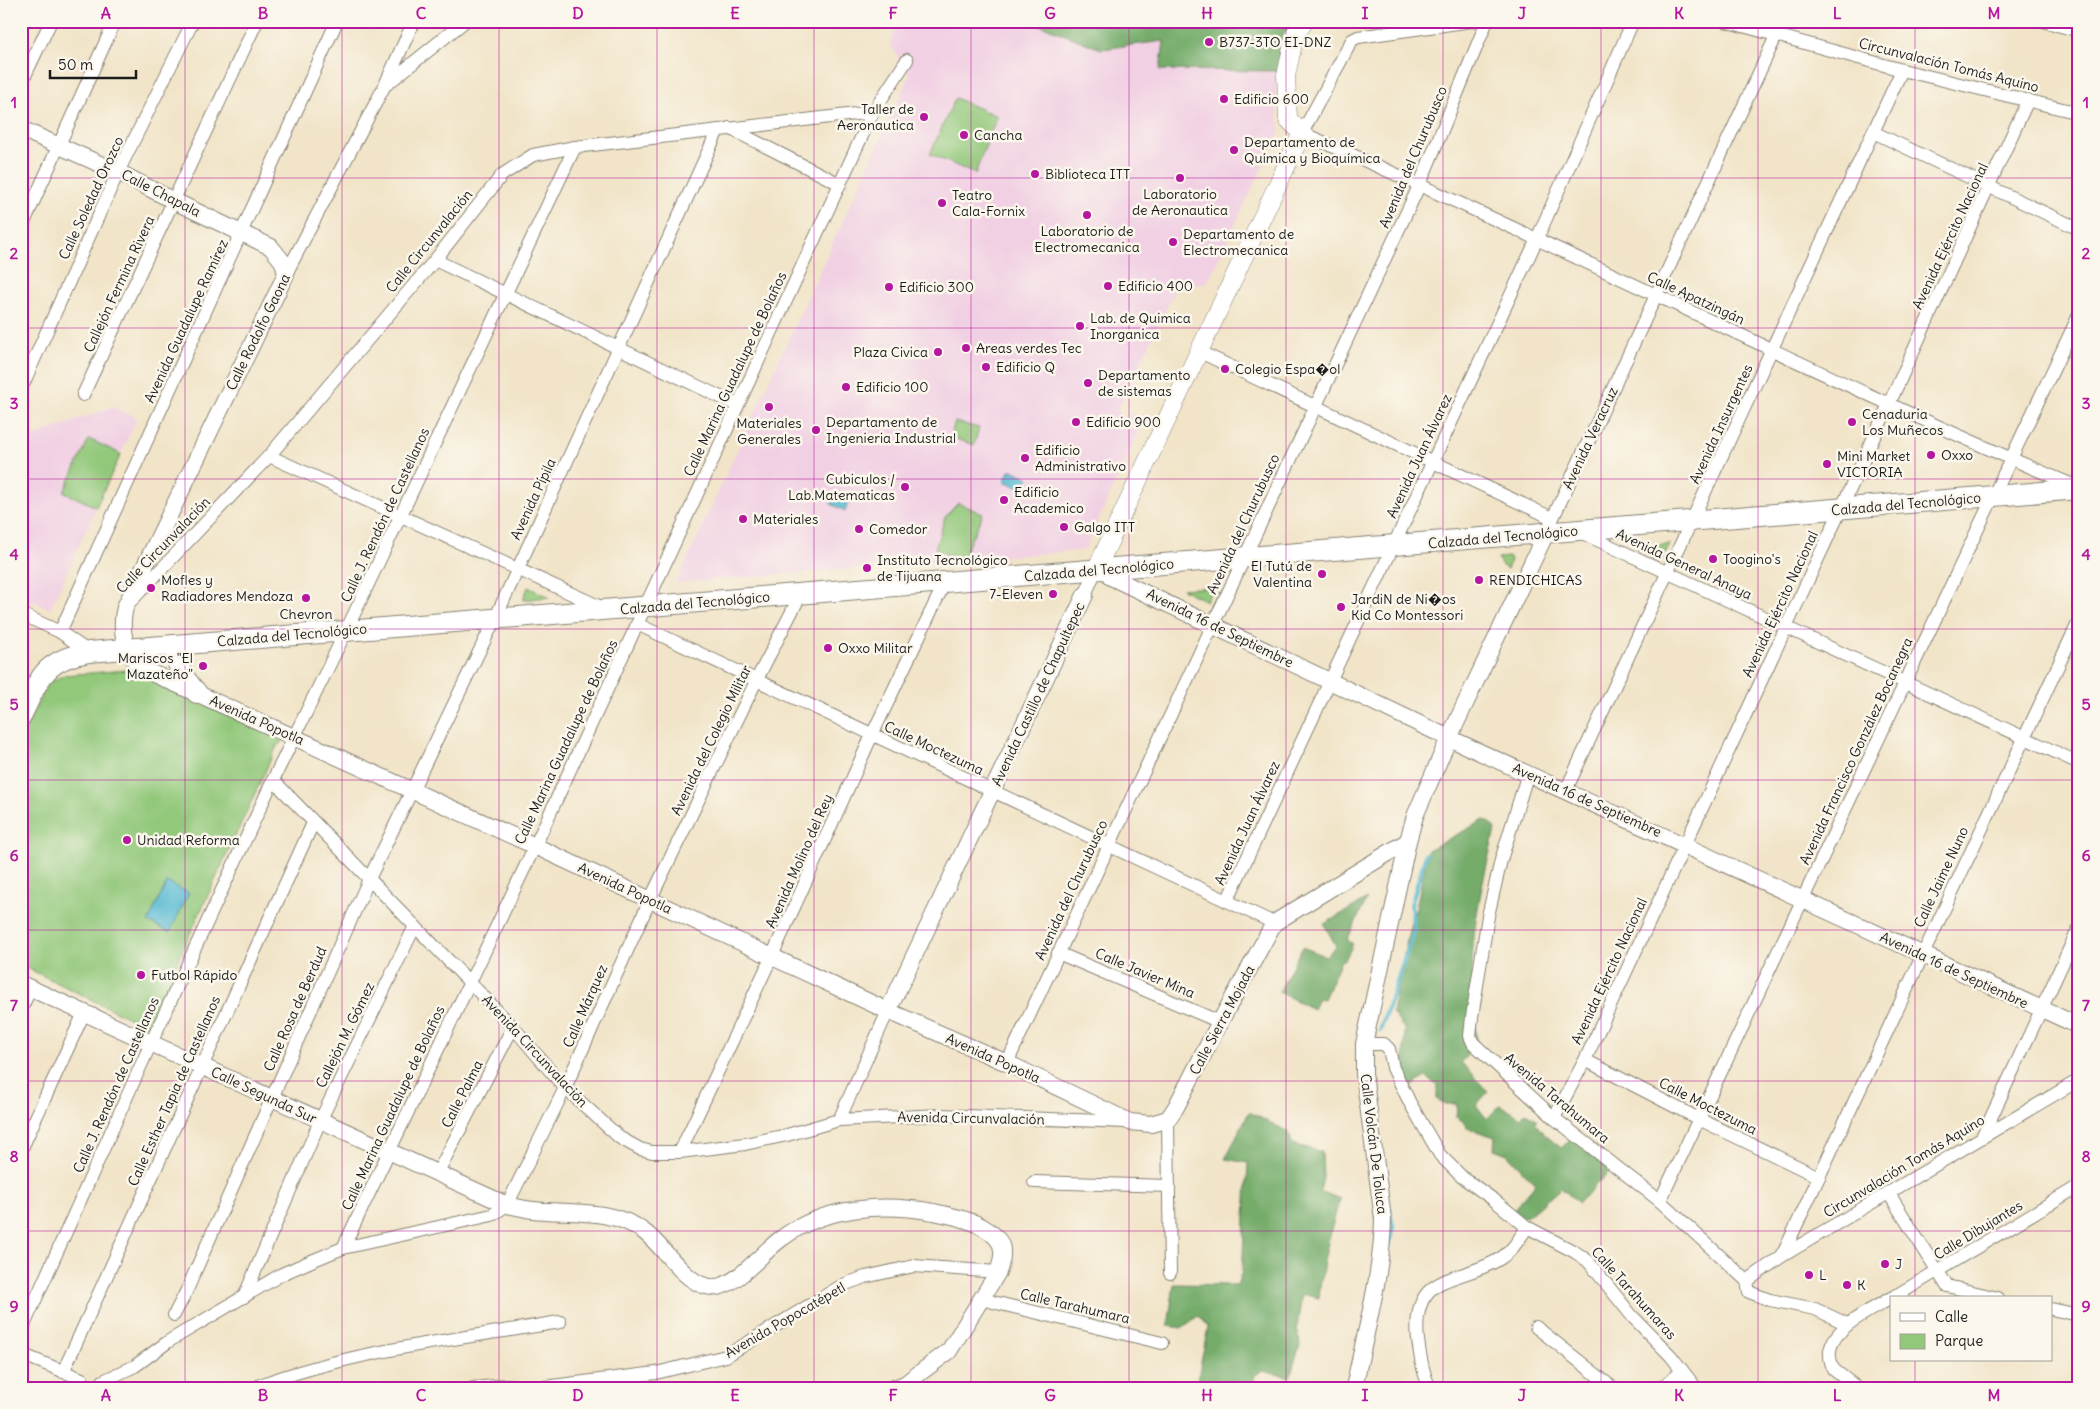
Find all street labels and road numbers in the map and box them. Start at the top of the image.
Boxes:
street label: Circunvalación Tomás Aquino [1857,34,2041,96]
street label: Avenida del Churubusco [1375,83,1451,231]
street label: Calle Soledad Orozco [55,133,128,262]
street label: Avenida Ejército Nacional [1908,160,1992,312]
street label: Calle Chapala [118,165,204,221]
street label: Calle Circunvalación [382,186,476,296]
street label: Callejón Fermina Rivera [79,213,159,355]
street label: Avenida Guadalupe Ramírez [140,236,232,406]
street label: Calle Apatzingán [1644,267,1748,329]
street label: Calle Marina Guadalupe de Bolaños [680,269,790,479]
street label: Calle Rodolfo Gaona [222,271,294,393]
street label: Avenida Insurgentes [1685,361,1757,487]
street label: Avenida Veracruz [1558,384,1622,492]
street label: Avenida Juan Álvarez [1382,391,1456,521]
street label: Calle J. Rendón de Castellanos [337,425,433,605]
street label: Avenida del Churubusco [1203,451,1283,597]
street label: Avenida Pípila [506,455,560,543]
street label: Calzada del Tecnológico [1830,488,1982,520]
street label: Calle Circunvalación [112,493,214,597]
street label: Calzada del Tecnológico [1427,521,1579,553]
street label: Avenida General Anaya [1613,524,1755,604]
street label: Avenida Ejército Nacional [1738,528,1822,680]
street label: Calzada del Tecnológico [1023,554,1175,586]
street label: Avenida 16 de Septiembre [1143,585,1297,671]
street label: Calzada del Tecnológico [619,587,771,619]
street label: Avenida Castillo de Chapultepec [987,599,1089,789]
street label: Calzada del Tecnológico [216,619,368,651]
street label: Avenida Francisco González Bocanegra [1795,635,1917,867]
street label: Calle Marina Guadalupe de Bolaños [511,637,621,847]
street label: Avenida del Colegio Militar [667,662,755,818]
street label: Avenida Popotla [207,691,307,749]
street label: Calle Moctezuma [881,717,987,779]
street label: Avenida Juan Álvarez [1210,758,1284,888]
street label: Avenida 16 de Septiembre [1510,759,1664,841]
street label: Avenida Molino del Rey [761,791,837,931]
street label: Avenida del Churubusco [1031,817,1111,963]
street label: Calle Jaime Nuno [1910,824,1972,930]
street label: Avenida Popotla [575,858,675,918]
street label: Avenida Ejército Nacional [1567,895,1651,1047]
street label: Avenida 16 de Septiembre [1877,928,2031,1012]
street label: Calle Rosa de Berdud [259,944,331,1074]
street label: Calle Javier Mina [1093,944,1197,1002]
street label: Calle Márquez [559,961,611,1050]
street label: Calle Sierra Mojada [1185,962,1259,1078]
street label: Callejón M. Gómez [312,979,379,1091]
street label: Avenida Circunvalación [478,991,592,1111]
street label: Calle Esther Tapia de Castellanos [124,993,224,1189]
street label: Calle J. Rendón de Castellanos [69,994,163,1176]
street label: Calle Marina Guadalupe de Bolaños [338,1003,448,1213]
street label: Avenida Popotla [943,1029,1043,1087]
street label: Avenida Tarahumara [1501,1049,1613,1147]
street label: Calle Palma [437,1057,487,1131]
street label: Calle Segunda Sur [208,1063,320,1128]
street label: Calle Volcán De Toluca [1356,1073,1392,1215]
street label: Calle Moctezuma [1656,1074,1760,1138]
street label: Avenida Circunvalación [897,1108,1045,1128]
street label: Circunvalación Tomás Aquino [1820,1111,1988,1221]
street label: Calle Dibujantes [1930,1196,2026,1264]
street label: Calle Tarahumaras [1588,1243,1680,1343]
street label: Avenida Popocatépetl [721,1278,849,1362]
street label: Calle Tarahumara [1018,1285,1132,1327]

